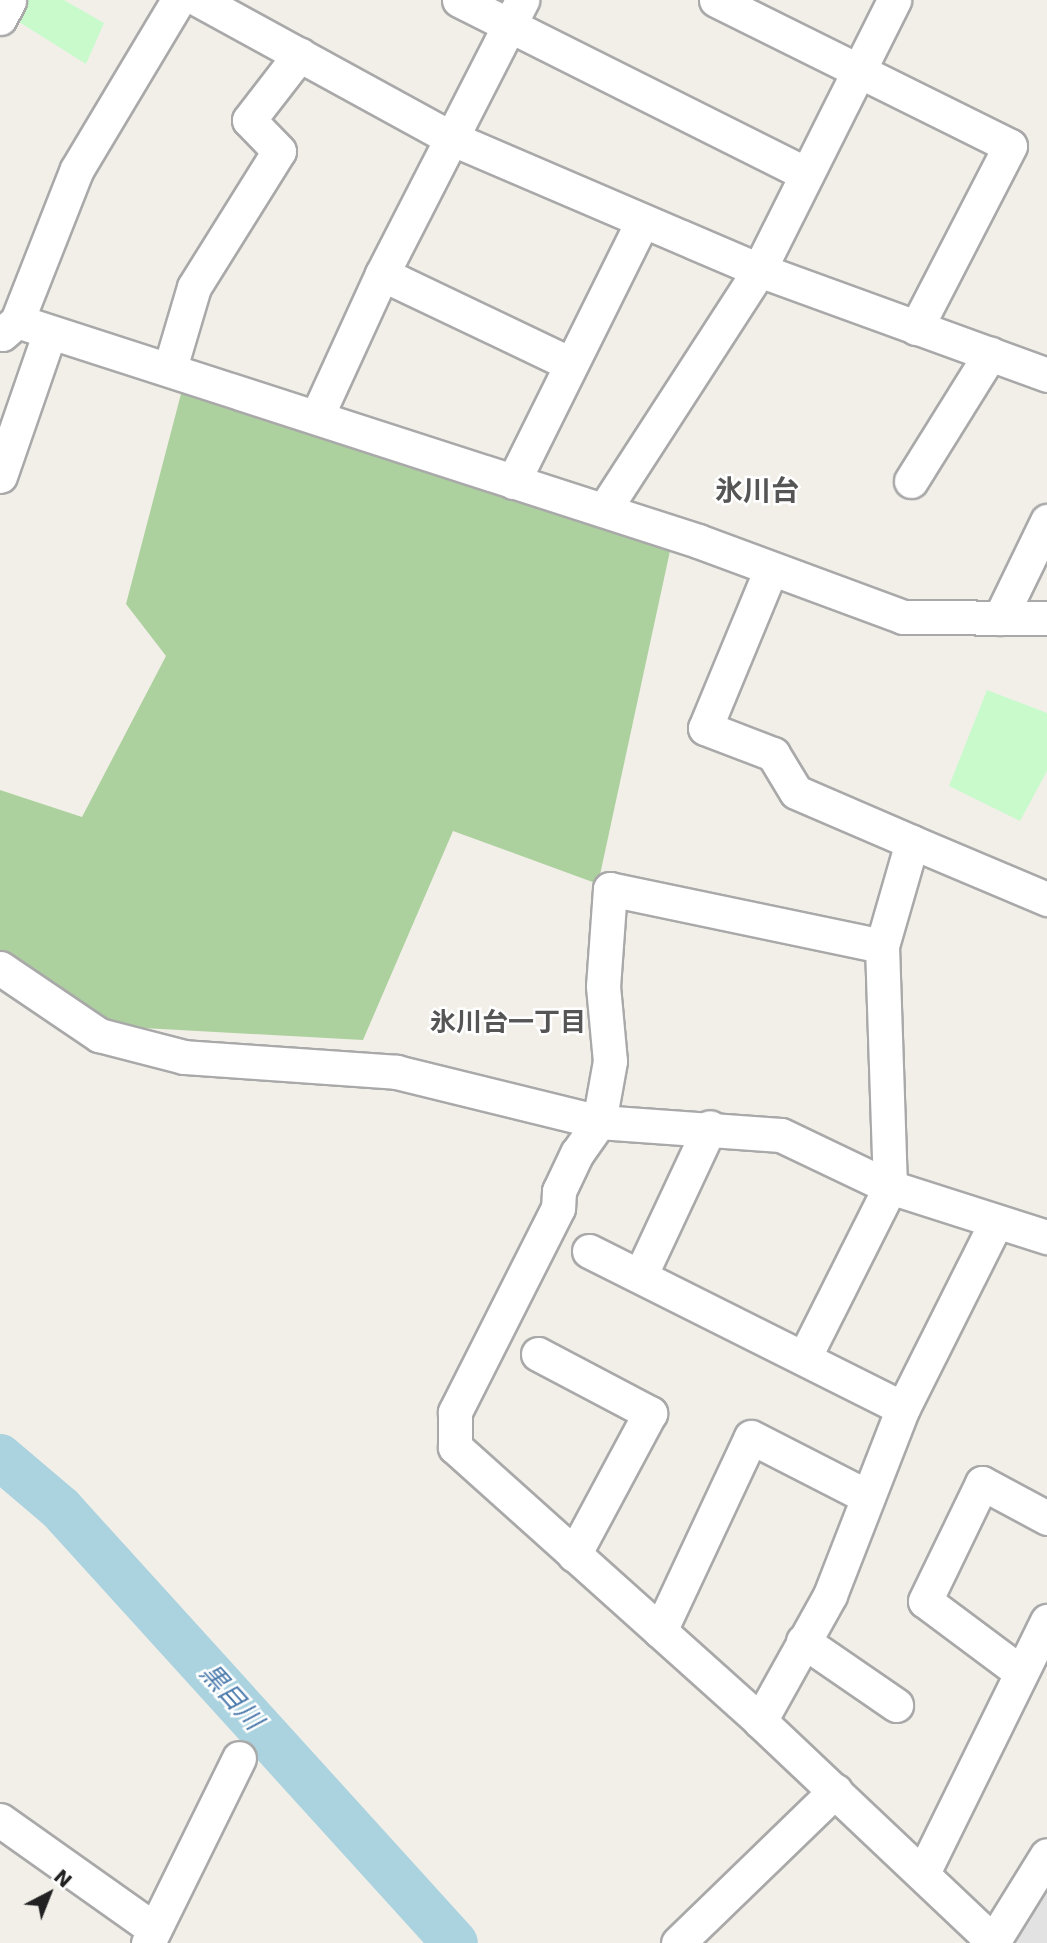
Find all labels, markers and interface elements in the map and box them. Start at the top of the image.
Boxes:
district label: 氷川台 [715,474,799,508]
district label: 氷川台一丁目 [430,1007,586,1039]
water label: 黒目川 [193,1658,269,1736]
north arrow [14,1859,84,1929]
text: N [50,1865,76,1892]

